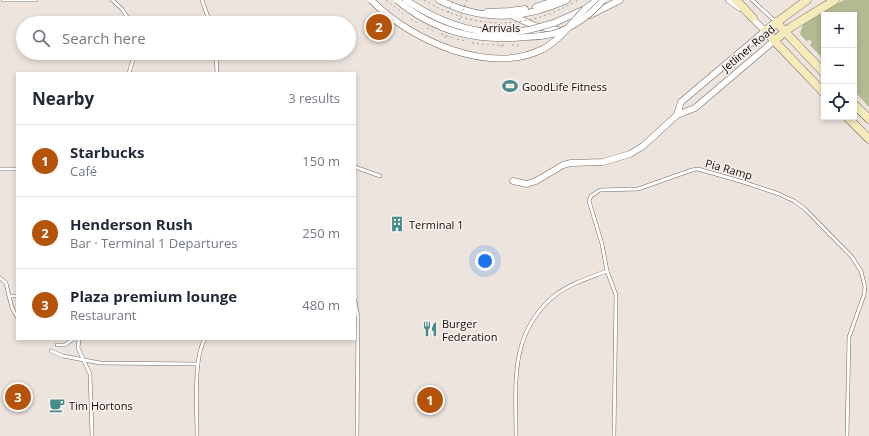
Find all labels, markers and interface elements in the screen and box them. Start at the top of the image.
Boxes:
pin: 2 [366,12,392,42]
map controls [821,12,857,120]
button: + [821,12,857,48]
search box [16,16,356,60]
street label: Arrivals [482,20,520,35]
street label: Jetliner Road [717,21,778,75]
icon: search [30,27,52,49]
text: Search here [62,28,146,48]
button: − [821,48,857,84]
sports icon: GoodLife Fitness [501,77,519,95]
place label: GoodLife Fitness [522,79,607,94]
button: locate [821,84,857,120]
text: Nearby [32,87,94,110]
text: 3 results [288,89,340,107]
text: Starbucks [70,142,144,162]
text: 1 [41,152,49,170]
text: 150 m [302,152,340,170]
street label: Pia Ramp [704,155,754,183]
text: Café [70,162,97,180]
text: Henderson Rush [70,214,193,234]
building icon: Terminal 1 [388,215,406,233]
place label: Terminal 1 [409,217,463,232]
text: 2 [41,224,49,242]
text: 250 m [302,224,340,242]
text: Bar · Terminal 1 Departures [70,234,238,252]
your location [475,251,495,271]
text: Plaza premium lounge [70,286,237,306]
text: 3 [41,296,49,314]
text: 480 m [302,296,340,314]
text: Restaurant [70,306,137,324]
place label: Burger Federation [442,316,497,344]
restaurant icon: Burger Federation [421,320,439,338]
pin: 3 [5,382,31,412]
pin: 1 [417,385,443,415]
cafe icon: Tim Hortons [48,396,66,414]
place label: Tim Hortons [69,398,133,413]

